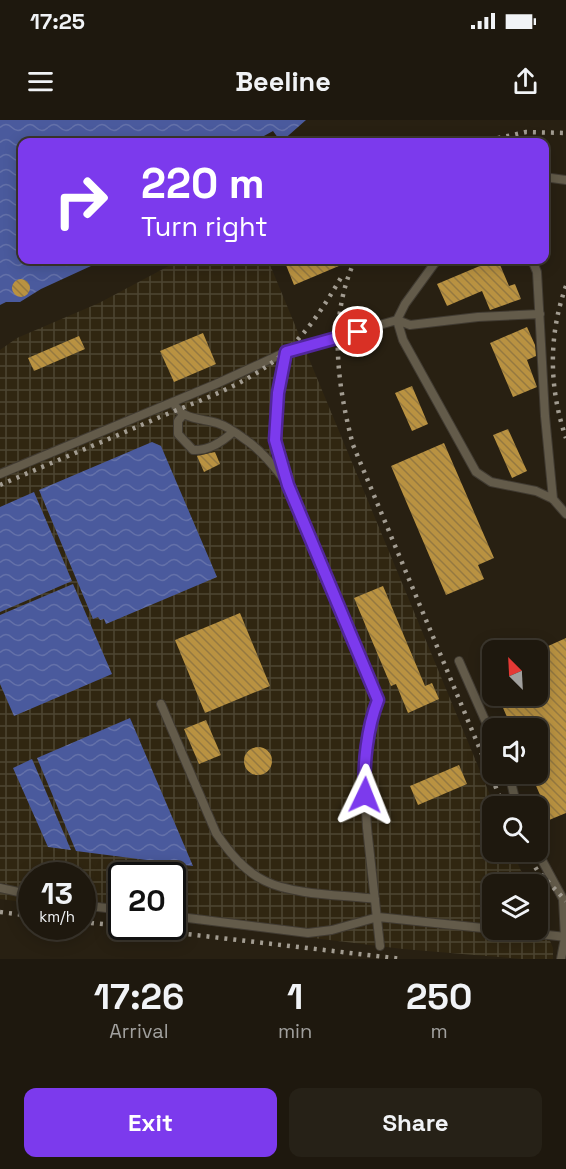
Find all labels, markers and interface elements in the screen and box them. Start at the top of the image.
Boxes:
text: 17:25 [30,7,85,35]
text: Beeline [235,64,331,99]
icon: menu [24,65,57,98]
icon: share [509,65,542,98]
text: 220 m [141,157,265,210]
icon: right [42,162,120,240]
text: Turn right [141,209,268,244]
pin [332,306,383,357]
icon: arrive [341,315,374,348]
north arrow [482,640,548,706]
map controls [482,640,548,940]
button: sound [482,718,548,784]
position arrow [333,763,397,827]
button: search [482,796,548,862]
speed limit sign: 20 [108,862,186,940]
text: 13 [41,874,73,913]
button: layers [482,874,548,940]
text: km/h [39,907,75,926]
text: 17:26 [94,974,184,1020]
text: 1 [287,974,303,1020]
text: 250 [406,974,472,1020]
text: Arrival [109,1018,169,1044]
text: min [278,1018,312,1044]
text: m [431,1018,448,1044]
button: Exit [24,1088,277,1157]
button: Share [289,1088,542,1157]

